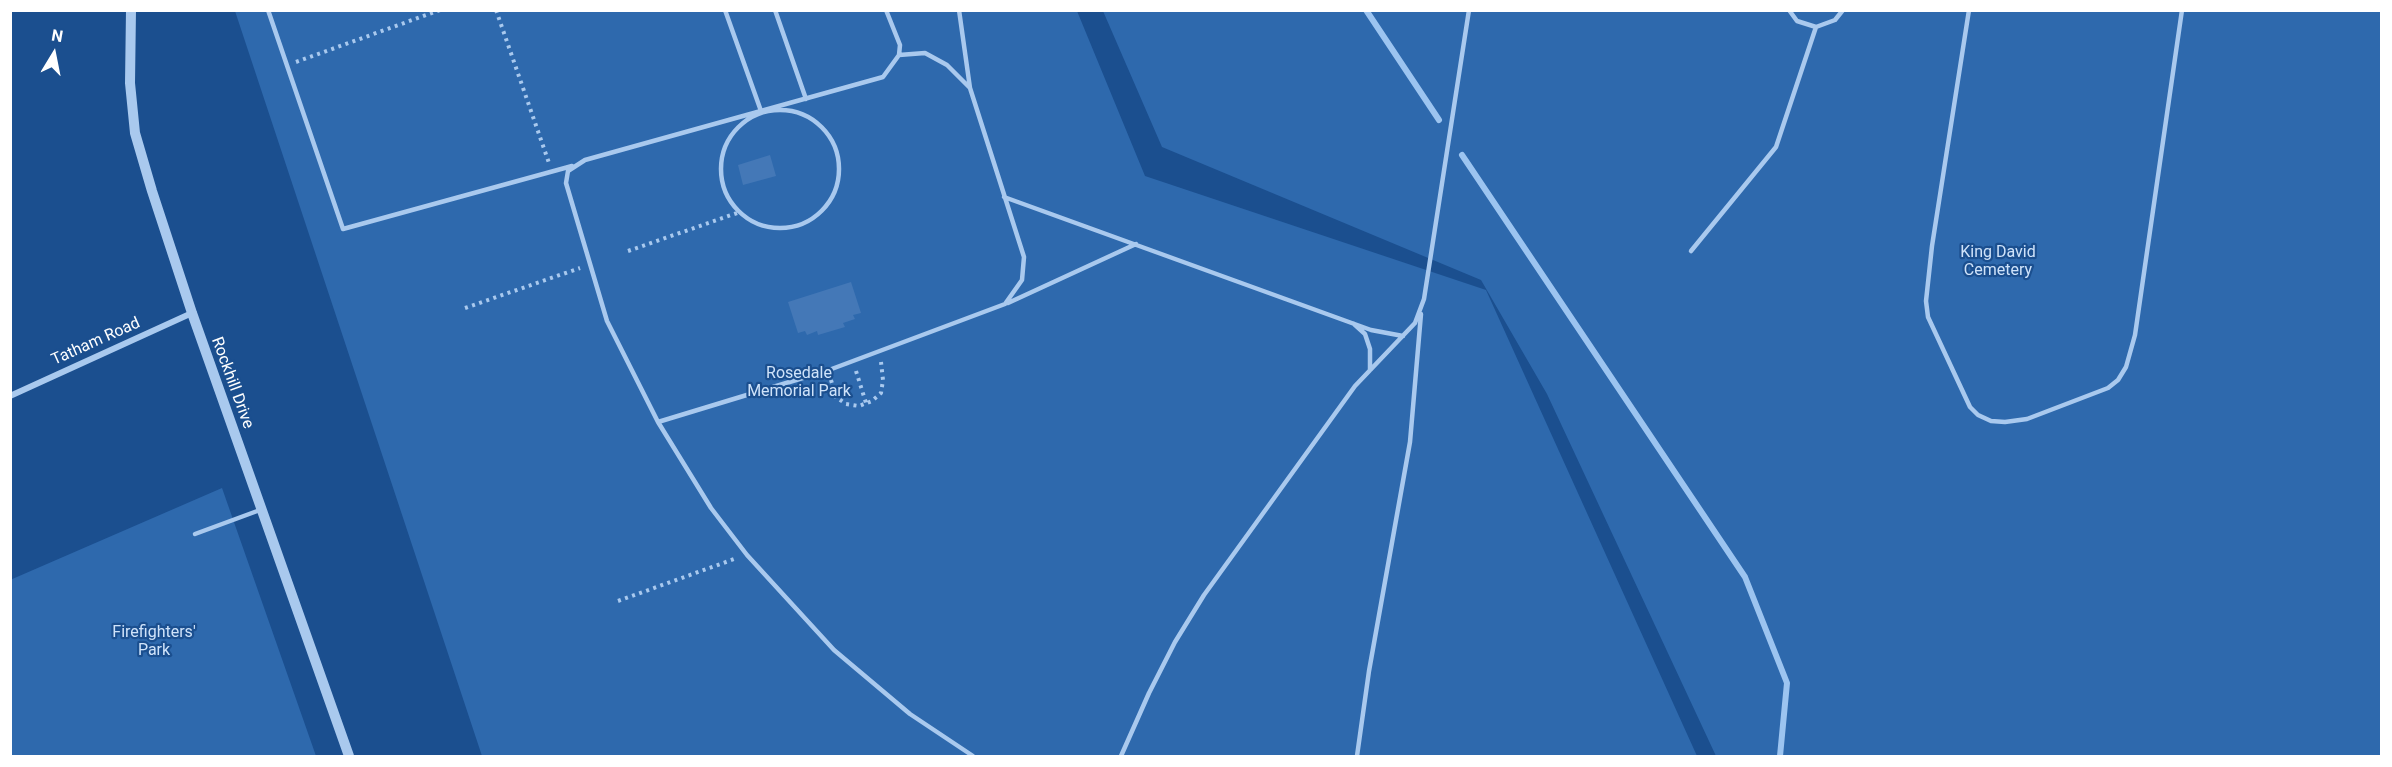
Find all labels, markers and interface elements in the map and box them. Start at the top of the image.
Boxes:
north arrow [24,24,84,84]
text: N [50,25,64,46]
park label: King David Cemetery [1960,243,2036,281]
street label: Tatham Road [49,314,143,370]
street label: Rockhill Drive [207,335,257,431]
park label: Rosedale Memorial Park [747,364,851,402]
park label: Firefighters' Park [112,623,196,661]

